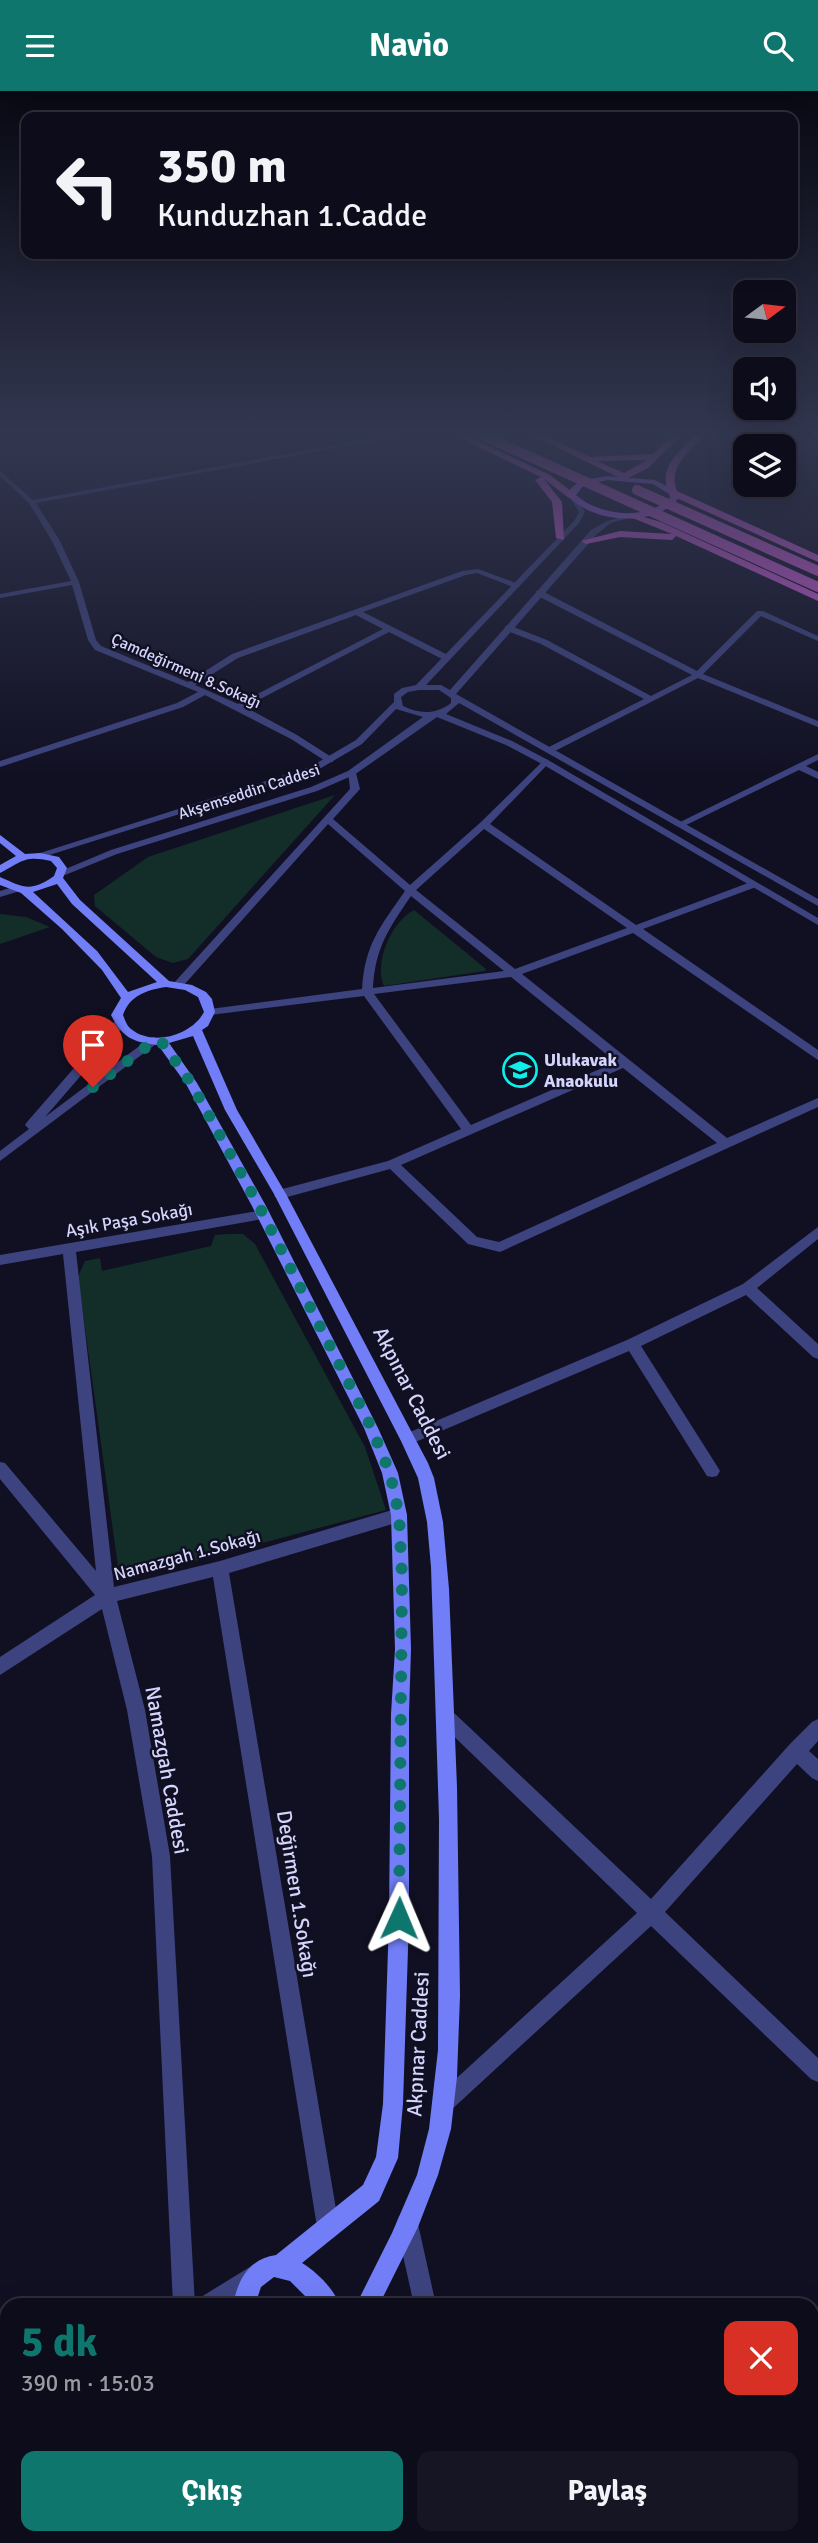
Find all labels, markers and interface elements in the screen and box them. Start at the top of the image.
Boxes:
text: Navio [369,26,449,65]
icon: menu [21,27,59,65]
icon: search [759,27,797,65]
text: 350 m [157,136,287,196]
icon: left [42,140,133,231]
text: Kunduzhan 1.Cadde [157,196,427,235]
north arrow [733,280,796,343]
map controls [733,280,796,497]
button: sound [733,357,796,420]
button: layers [733,434,796,497]
street label: Çamdeğirmeni 8.Sokağı [108,629,264,713]
street label: Akşemseddin Caddesi [176,760,322,824]
pin [63,1015,123,1087]
icon: arrive [74,1026,112,1064]
place label: Ulukavak Anaokulu [544,1049,618,1092]
school or university icon: Ulukavak Anaokulu [501,1051,539,1089]
street label: Aşık Paşa Sokağı [64,1198,194,1242]
street label: Akpınar Caddesi [367,1322,457,1464]
street label: Namazgah 1.Sokağı [111,1525,263,1585]
street label: Namazgah Caddesi [139,1684,195,1856]
street label: Değirmen 1.Sokağı [271,1808,323,1980]
position arrow [362,1881,436,1955]
street label: Akpınar Caddesi [401,1971,435,2117]
text: 5 dk [21,2317,98,2368]
button: close [724,2321,798,2395]
text: 390 m · 15:03 [21,2369,155,2398]
button: Çıkış [21,2451,403,2531]
button: Paylaş [417,2451,798,2531]

